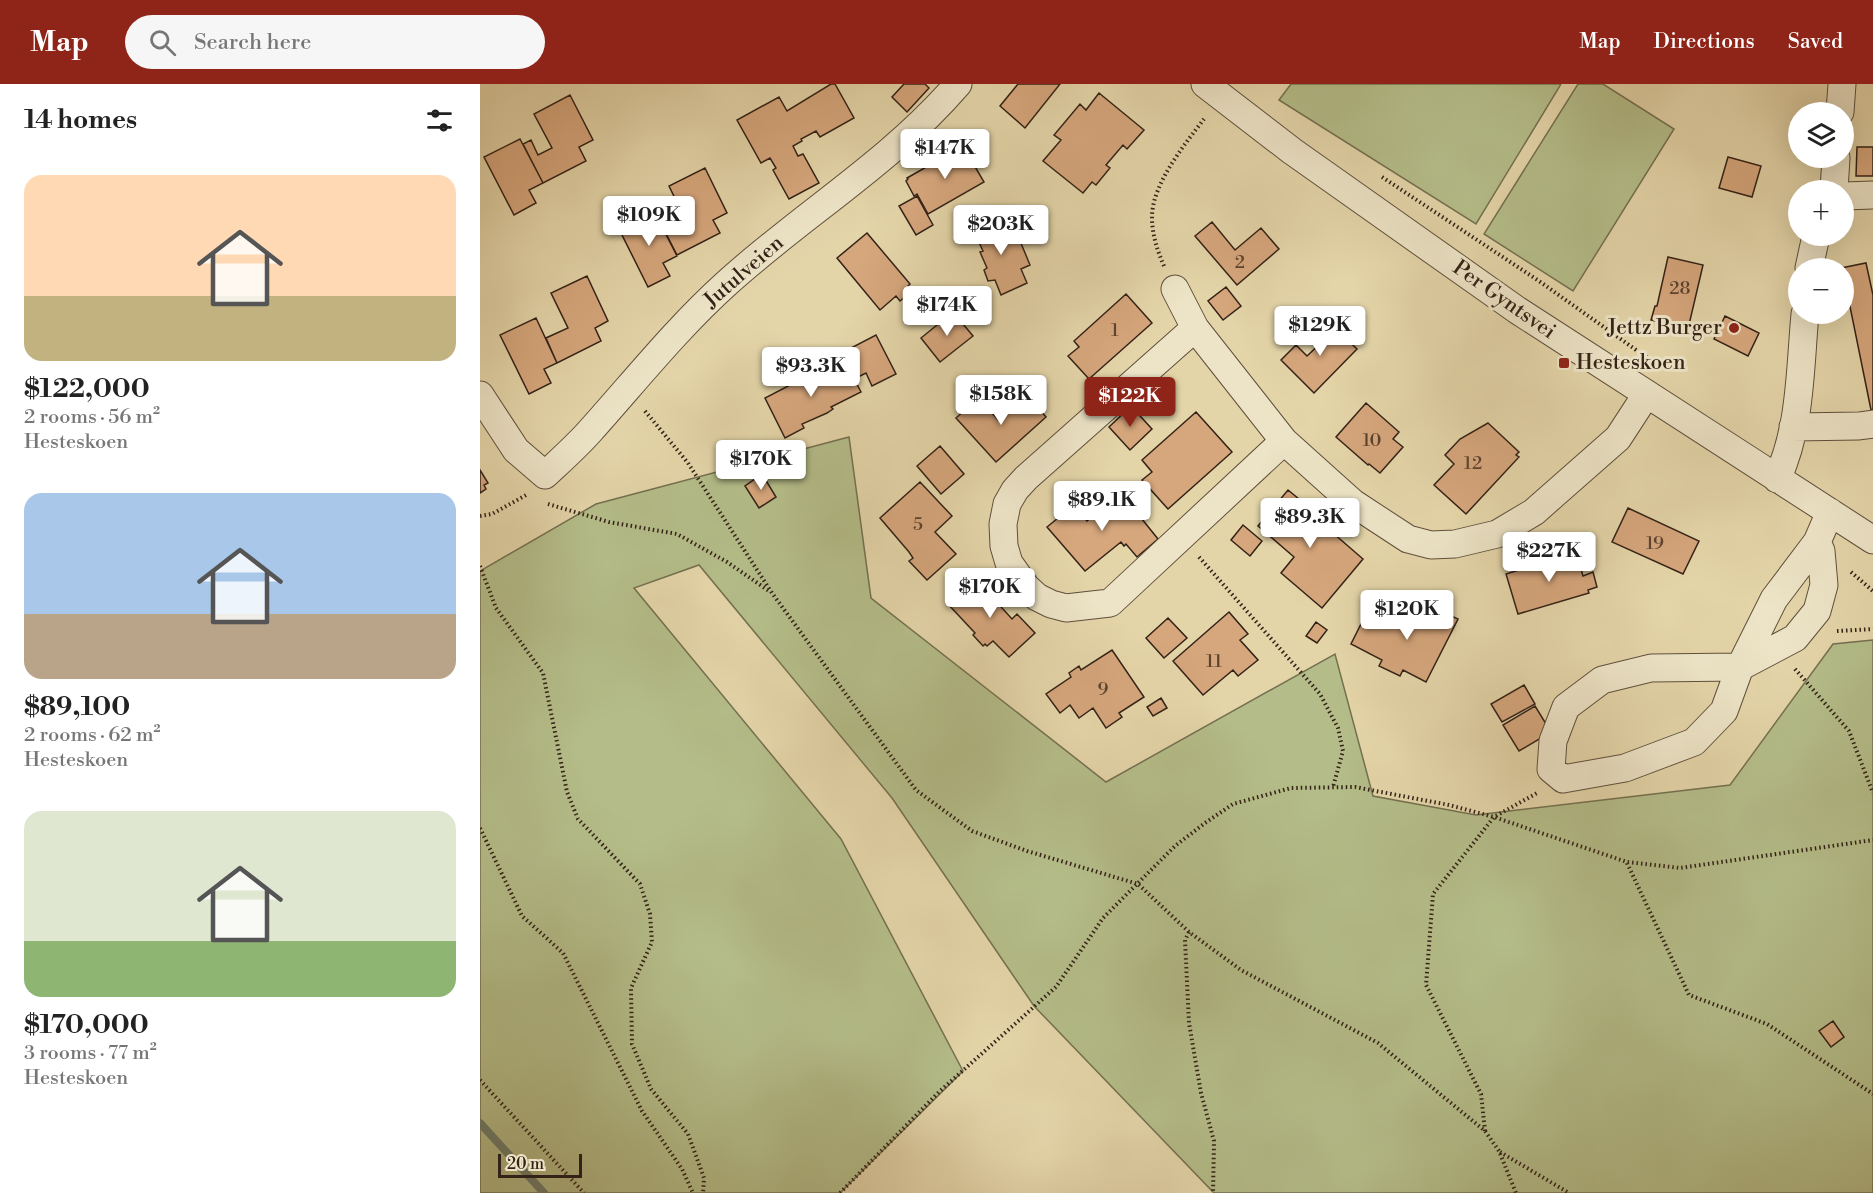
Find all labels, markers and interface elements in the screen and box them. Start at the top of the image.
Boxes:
search box [125,15,545,69]
text: Map [30,25,89,60]
icon: search [146,26,179,59]
text: Search here [194,29,311,56]
text: Map [1579,29,1621,55]
text: Directions [1654,29,1755,55]
text: Saved [1788,29,1843,55]
map controls [1788,102,1854,324]
button: layers [1788,102,1854,168]
text: 14 homes [24,104,137,136]
icon: filters [423,104,456,137]
pin: $147K [903,129,987,180]
text: $147K [914,136,976,161]
button: + [1788,180,1854,246]
pin: $109K [607,196,691,247]
text: $109K [617,203,681,228]
pin: $203K [959,205,1043,256]
text: $203K [967,212,1035,237]
icon: home [186,214,294,322]
street label: Jutulveien [698,230,790,314]
house number: 2 [1235,251,1245,274]
street label: Per Gyntsvei [1447,255,1561,345]
button: − [1788,258,1854,324]
house number: 28 [1669,277,1691,300]
pin: $174K [905,286,989,337]
text: $174K [917,293,977,318]
pin: $129K [1278,306,1362,357]
text: $129K [1288,313,1352,338]
place label: Jettz Burger [1606,315,1722,341]
house number: 1 [1111,319,1119,342]
marker: Jettz Burger [1727,321,1741,335]
pin: $93.3K [762,347,860,398]
place label: Hesteskoen [1576,350,1686,376]
text: $93.3K [776,354,846,379]
marker: Hesteskoen [1557,356,1571,370]
text: $122,000 [24,373,150,405]
pin: $158K [959,375,1043,426]
pin: $122K [1088,377,1172,428]
text: $158K [970,382,1032,407]
text: $122K [1098,384,1162,409]
text: 2 rooms · 56 m² [24,405,160,430]
house number: 10 [1362,429,1382,452]
text: Hesteskoen [24,430,128,455]
pin: $170K [719,440,803,491]
text: $170K [730,447,792,472]
house number: 12 [1464,452,1482,475]
pin: $89.1K [1053,481,1151,532]
text: $89.1K [1068,488,1136,513]
pin: $89.3K [1261,498,1359,549]
text: $89.3K [1275,505,1345,530]
house number: 5 [913,513,923,536]
icon: home [186,532,294,640]
pin: $227K [1507,532,1591,583]
house number: 19 [1646,532,1664,555]
text: $227K [1517,539,1581,564]
pin: $170K [948,568,1032,619]
text: $170K [959,575,1021,600]
pin: $120K [1365,590,1449,641]
text: $120K [1374,597,1440,622]
house number: 11 [1206,650,1222,673]
house number: 9 [1098,678,1109,701]
text: $89,100 [24,691,130,723]
text: 2 rooms · 62 m² [24,723,160,748]
text: Hesteskoen [24,748,128,773]
icon: home [186,850,294,958]
text: $170,000 [24,1009,149,1041]
text: 3 rooms · 77 m² [24,1041,157,1066]
text: Hesteskoen [24,1066,128,1091]
scale bar [498,1151,582,1178]
text: 20 m [507,1154,544,1174]

